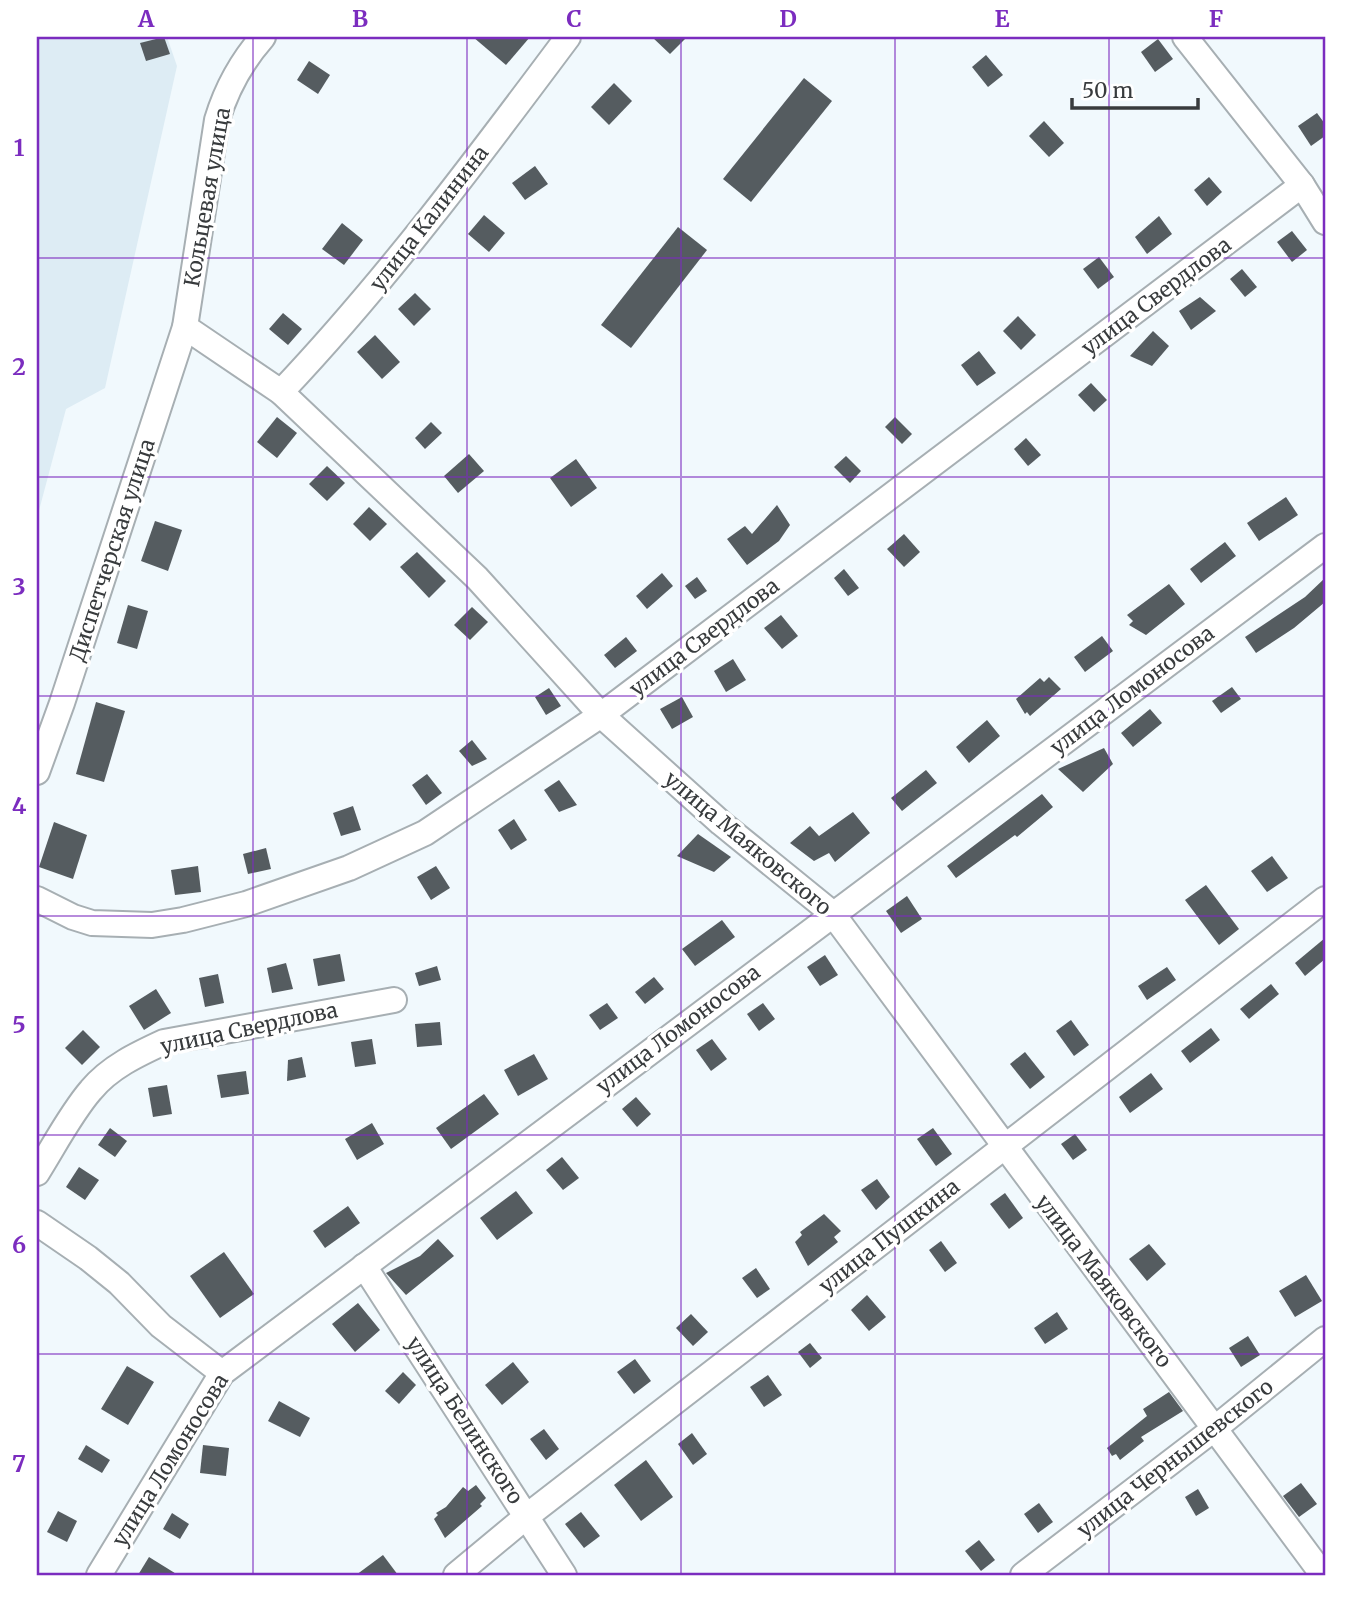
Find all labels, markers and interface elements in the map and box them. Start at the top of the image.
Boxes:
text: A [137,4,155,33]
text: B [352,4,368,33]
text: C [566,4,582,33]
text: D [779,4,797,33]
text: E [994,4,1010,33]
text: F [1209,4,1223,33]
scale bar [1072,66,1198,110]
text: 50 m [1082,77,1133,104]
street label: Кольцевая улица [178,105,236,289]
text: 1 [14,133,25,162]
street label: улица Калинина [364,140,494,296]
street label: улица Свердлова [1076,231,1236,361]
text: 2 [12,352,26,381]
street label: Диспетчерская улица [63,435,161,665]
text: 3 [12,572,26,601]
street label: улица Свердлова [624,572,784,702]
street label: улица Ломоносова [1045,619,1219,761]
street label: улица Маяковского [659,765,837,921]
text: 4 [12,791,27,820]
street label: улица Ломоносова [591,958,765,1100]
street label: улица Свердлова [158,996,340,1060]
text: 5 [12,1010,26,1039]
street label: улица Пушкина [813,1173,965,1299]
street label: улица Маяковского [1030,1189,1178,1373]
text: 6 [12,1230,26,1259]
street label: улица Белинского [401,1331,529,1509]
street label: улица Ломоносова [106,1369,234,1551]
street label: улица Чернышевского [1071,1373,1279,1543]
text: 7 [12,1449,26,1478]

